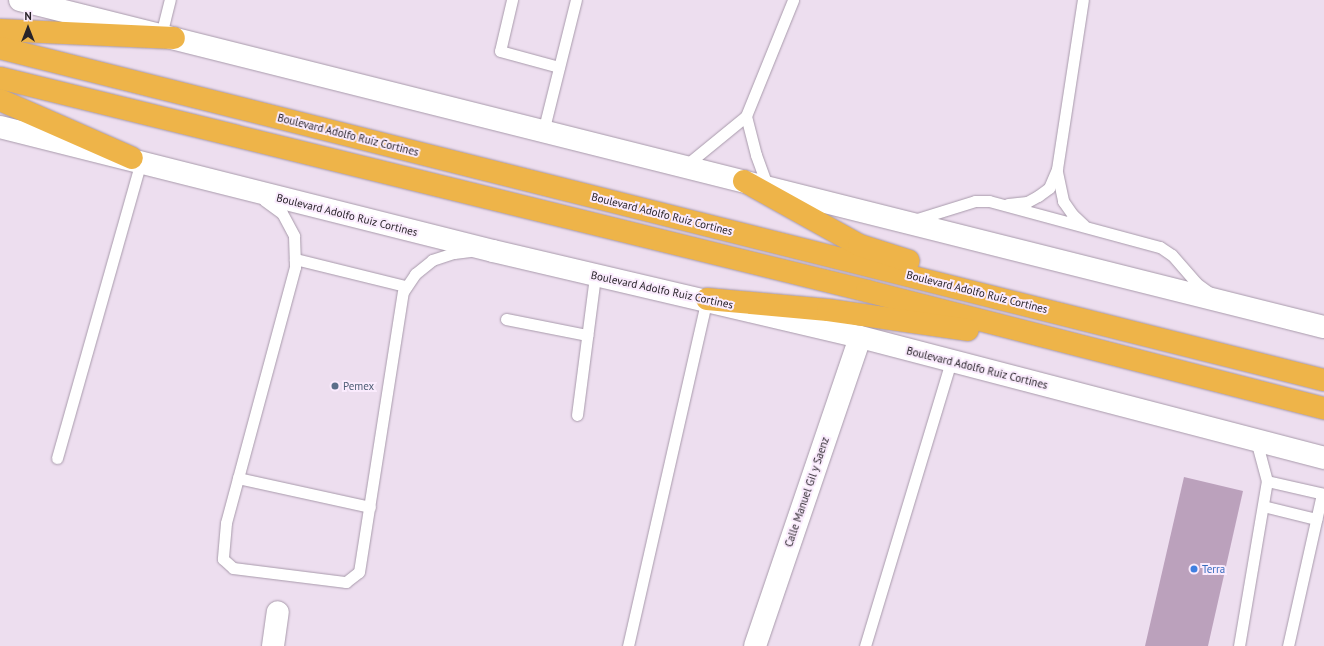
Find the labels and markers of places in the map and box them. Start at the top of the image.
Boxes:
place label: Pemex [343,379,374,393]
marker: Pemex [330,381,340,391]
place label: Terra [1202,562,1225,576]
marker: Terra [1189,564,1199,574]

